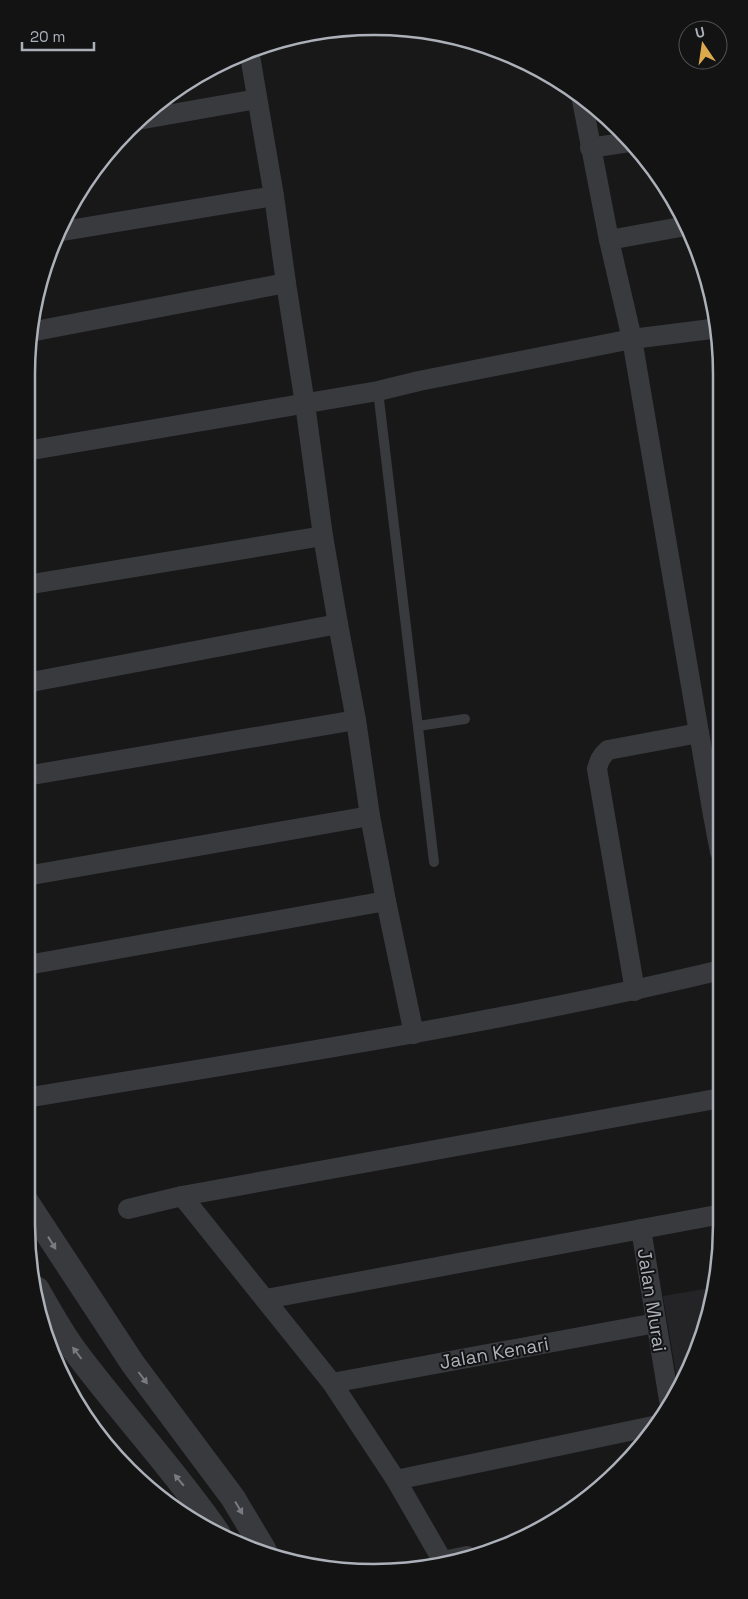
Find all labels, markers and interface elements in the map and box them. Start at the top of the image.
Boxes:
scale bar [22,20,95,52]
north arrow [678,20,728,70]
text: U [693,23,707,42]
text: 20 m [30,27,65,46]
one-way arrow [48,1236,57,1249]
street label: Jalan Murai [631,1247,673,1353]
street label: Jalan Kenari [437,1331,551,1375]
one-way arrow [72,1346,82,1360]
one-way arrow [137,1371,148,1384]
one-way arrow [173,1473,184,1486]
one-way arrow [234,1502,243,1515]

